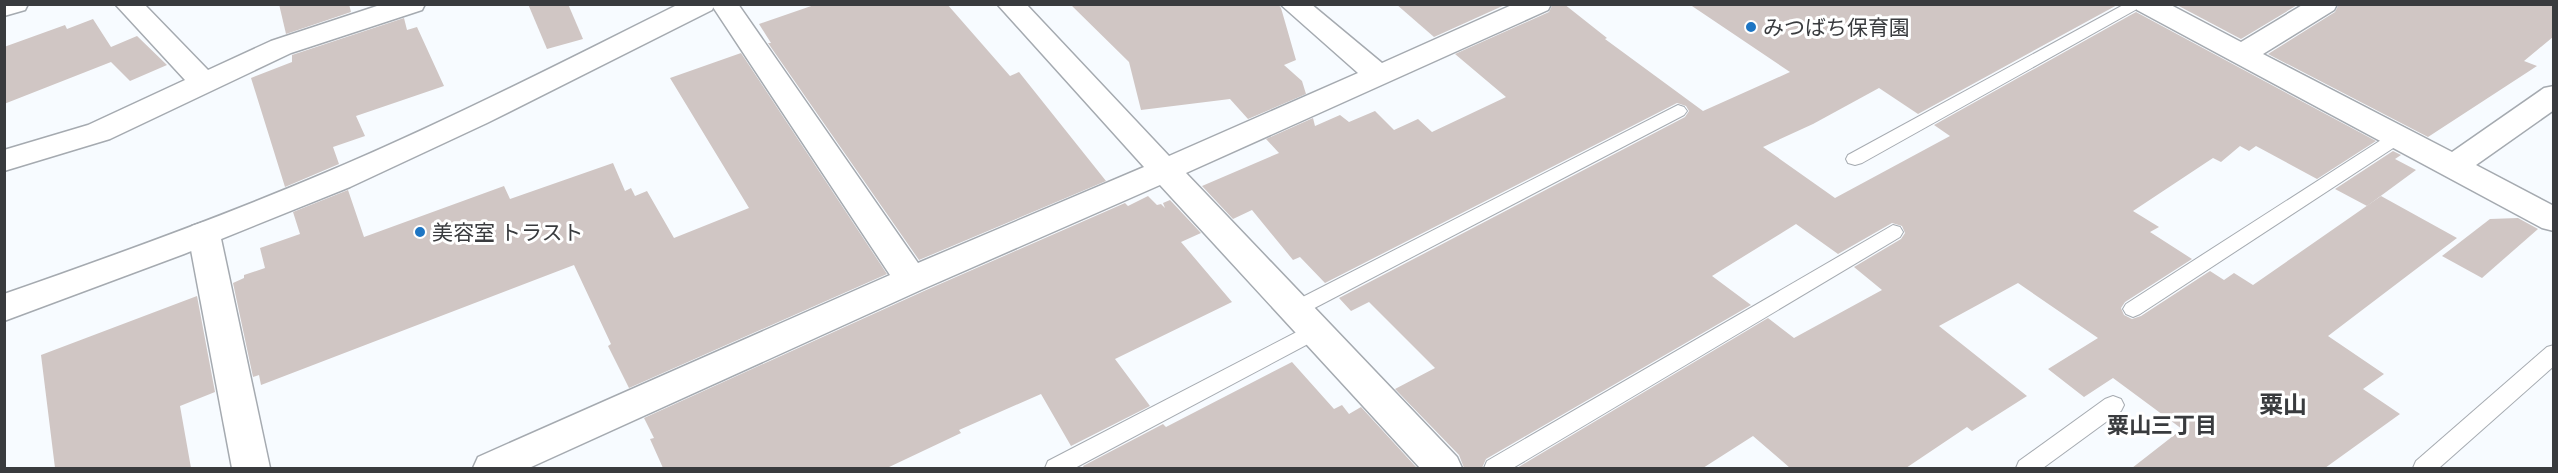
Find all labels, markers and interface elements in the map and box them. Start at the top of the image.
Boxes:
place label: みつばち保育園 [1763,14,1910,41]
marker: みつばち保育園 [1744,20,1758,34]
place label: 美容室 トラスト [432,219,584,246]
marker: 美容室 トラスト [413,225,427,239]
district label: 粟山 [2259,389,2307,420]
district label: 粟山三丁目 [2107,411,2217,439]

